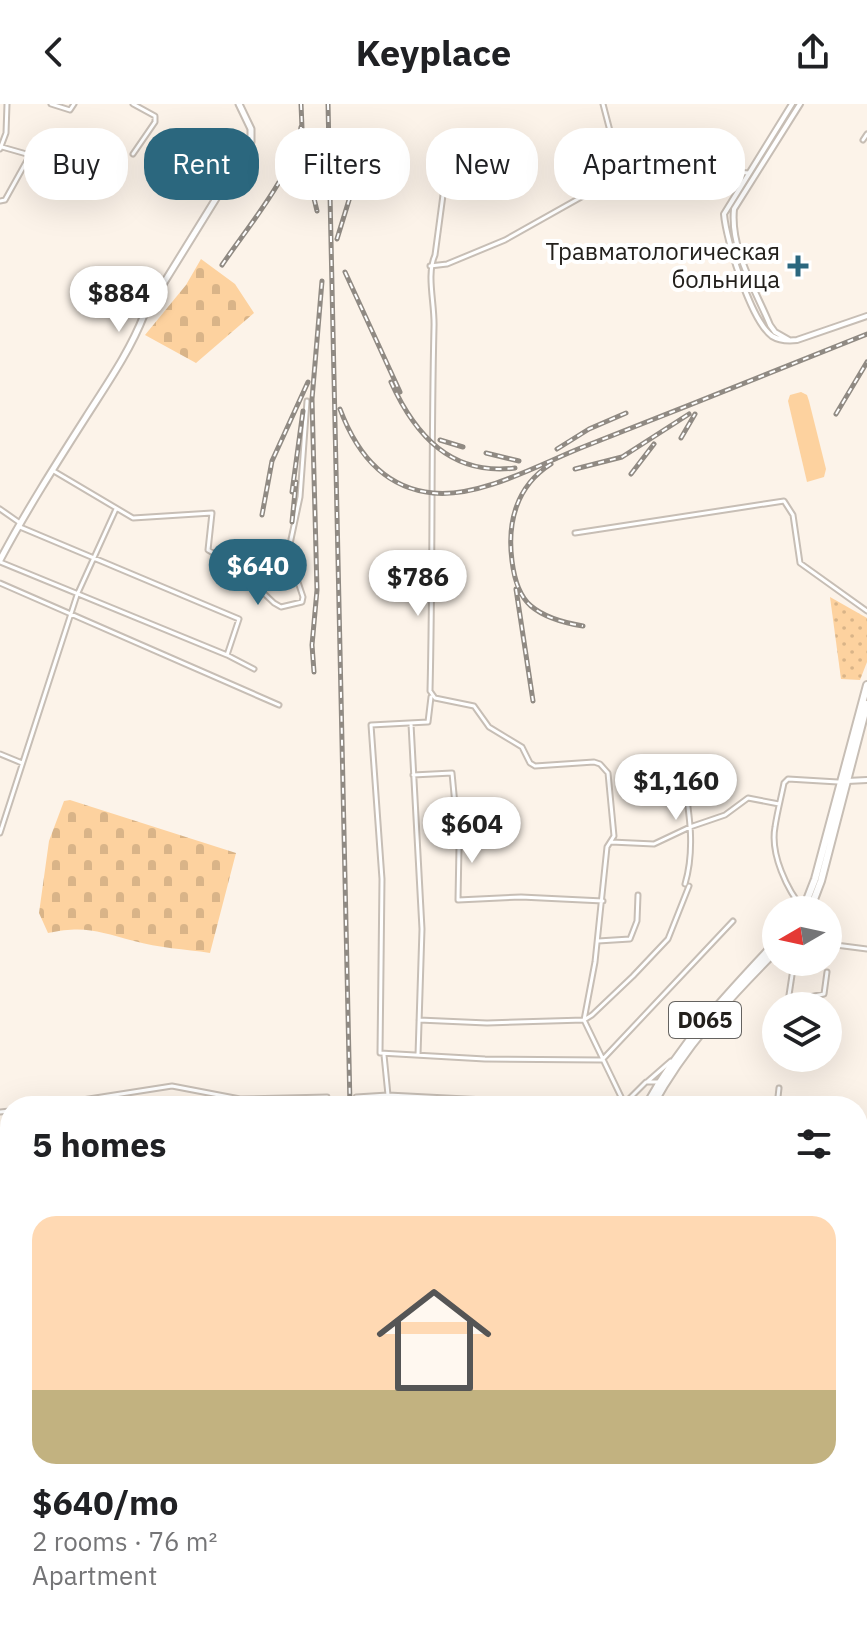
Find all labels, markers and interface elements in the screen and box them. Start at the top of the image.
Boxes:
text: Keyplace [356,29,511,76]
icon: back [32,30,76,74]
icon: share [791,30,835,74]
chip: Buy [24,128,128,200]
chip: Rent [144,128,259,200]
chip: Filters [275,128,410,200]
chip: New [426,128,538,200]
chip: Apartment [554,128,745,200]
place label: Травматологическая больница [545,235,780,295]
marker: Травматологическая больница [787,255,809,277]
pin: $884 [72,266,166,334]
text: $884 [88,275,150,309]
pin: $640 [211,539,305,607]
text: $640 [227,548,289,582]
pin: $786 [371,550,465,618]
text: $786 [387,559,449,593]
pin: $1,160 [611,754,741,822]
text: $1,160 [633,763,719,797]
pin: $604 [425,797,519,865]
text: $604 [441,806,503,840]
north arrow [762,896,842,976]
map controls [762,896,842,1072]
button: layers [762,992,842,1072]
road number: D065 [669,1002,741,1038]
text: 5 homes [32,1122,167,1166]
icon: filters [792,1122,836,1166]
icon: home [362,1268,506,1412]
text: $640/mo [32,1480,179,1524]
text: 2 rooms · 76 m² [32,1524,217,1558]
text: Apartment [32,1558,157,1592]

